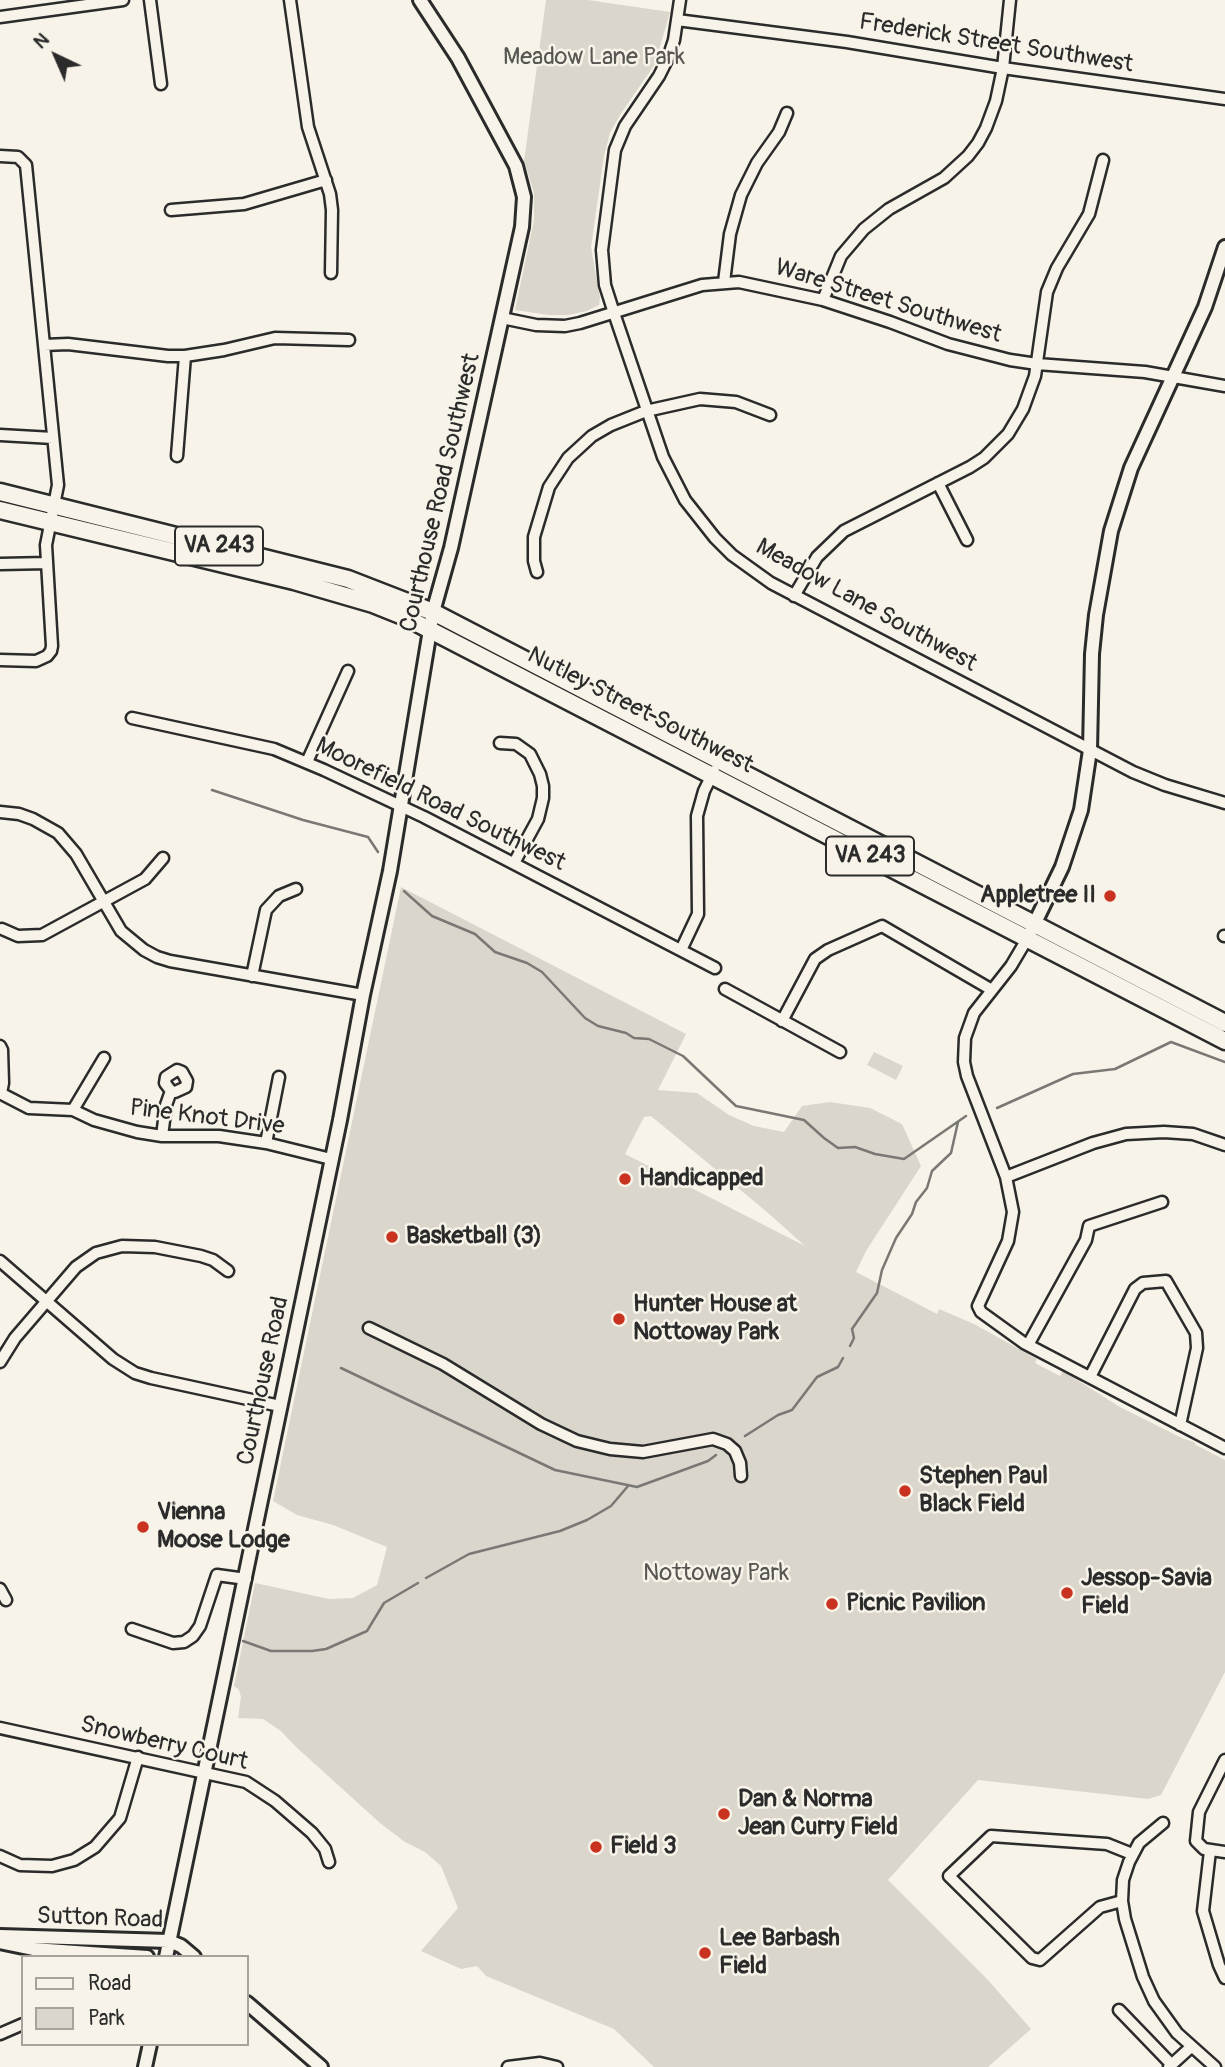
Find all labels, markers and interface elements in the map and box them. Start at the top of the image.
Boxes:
street label: Frederick Street Southwest [857,8,1135,80]
north arrow [21,21,91,91]
text: N [28,28,54,54]
park label: Meadow Lane Park [503,44,685,72]
street label: Ware Street Southwest [771,254,1005,350]
street label: Courthouse Road Southwest [395,351,487,635]
road number: VA 243 [175,526,263,566]
street label: Meadow Lane Southwest [750,533,982,679]
street label: Nutley Street Southwest [522,642,758,780]
street label: Moorefield Road Southwest [310,732,570,878]
road number: VA 243 [826,836,914,876]
place label: Appletree II [980,882,1096,910]
marker: Appletree II [1102,888,1118,904]
street label: Pine Knot Drive [128,1094,286,1142]
place label: Handicapped [639,1165,764,1193]
marker: Handicapped [617,1171,633,1187]
place label: Basketball (3) [406,1223,542,1251]
marker: Basketball (3) [384,1229,400,1245]
place label: Hunter House at Nottoway Park [633,1291,797,1347]
street label: Courthouse Road [232,1294,296,1468]
marker: Hunter House at Nottoway Park [611,1311,627,1327]
place label: Stephen Paul Black Field [919,1463,1048,1519]
marker: Stephen Paul Black Field [897,1483,913,1499]
place label: Vienna Moose Lodge [157,1499,290,1555]
marker: Vienna Moose Lodge [135,1519,151,1535]
park label: Nottoway Park [643,1560,789,1588]
place label: Jessop-Savia Field [1081,1565,1212,1621]
marker: Jessop-Savia Field [1059,1585,1075,1601]
place label: Picnic Pavilion [846,1590,986,1618]
marker: Picnic Pavilion [824,1596,840,1612]
street label: Snowberry Court [77,1711,251,1777]
place label: Dan & Norma Jean Curry Field [738,1786,898,1842]
marker: Dan & Norma Jean Curry Field [716,1806,732,1822]
place label: Field 3 [610,1833,677,1861]
marker: Field 3 [588,1839,604,1855]
street label: Sutton Road [36,1902,164,1936]
place label: Lee Barbash Field [719,1925,840,1981]
marker: Lee Barbash Field [697,1945,713,1961]
legend [21,1955,248,2046]
text: Road [88,1970,132,1997]
text: Park [88,2005,125,2032]

